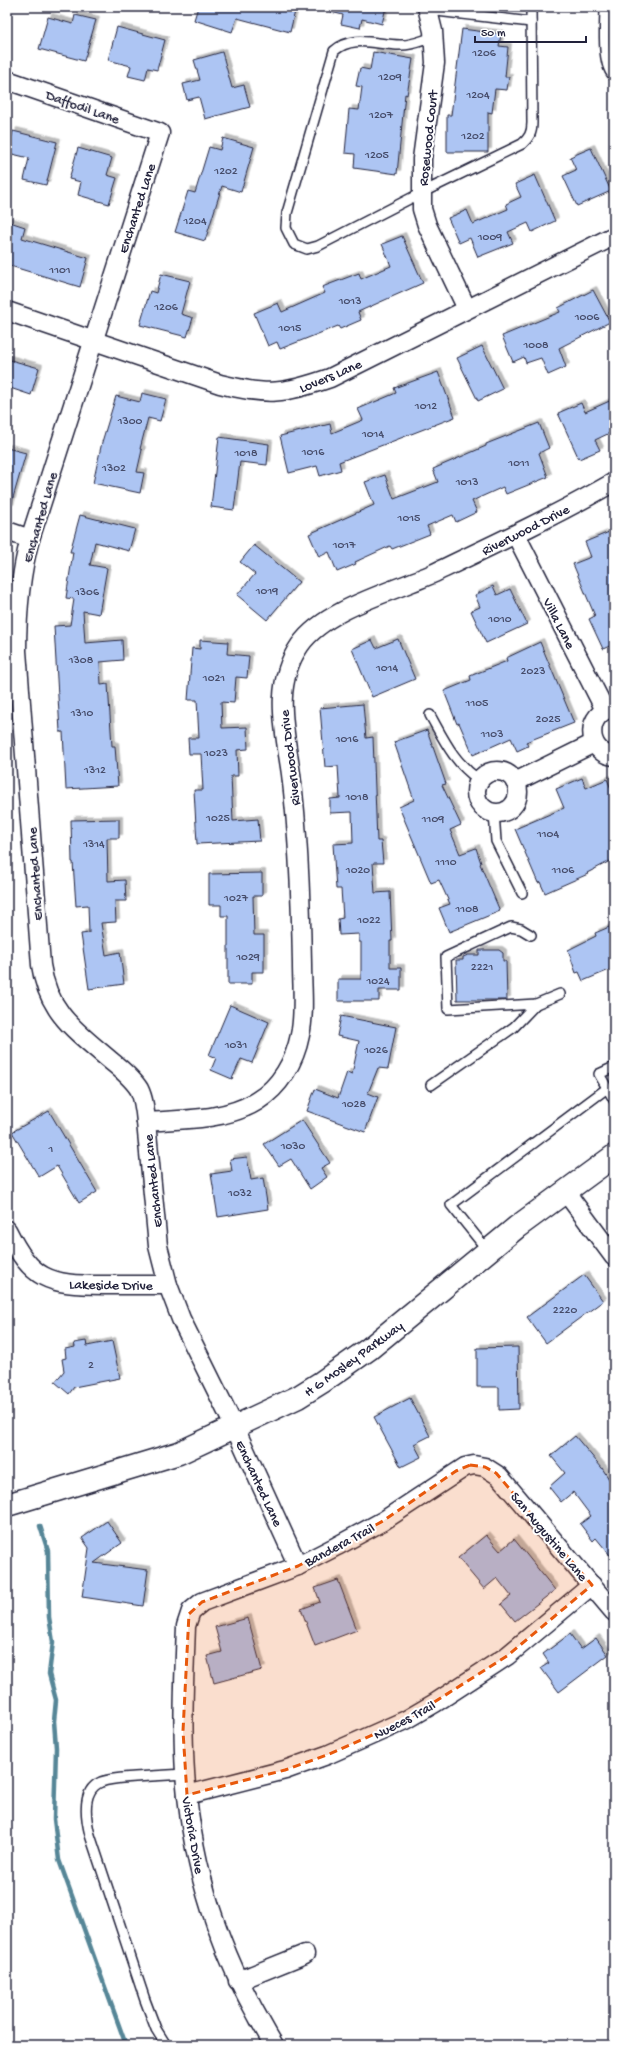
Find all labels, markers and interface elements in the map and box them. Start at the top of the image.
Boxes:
scale bar [475,18,586,44]
text: 50 m [481,27,506,41]
house number: 1206 [471,47,497,61]
house number: 1209 [377,71,402,85]
street label: Daffodil Lane [42,87,122,129]
street label: Rosewood Court [416,88,443,187]
house number: 1204 [465,89,490,103]
house number: 1207 [368,109,394,123]
house number: 1202 [460,130,485,144]
house number: 1205 [364,149,389,163]
street label: Enchanted Lane [116,161,161,256]
house number: 1202 [213,165,238,179]
house number: 1204 [182,215,207,229]
house number: 1009 [477,231,502,245]
house number: 1101 [48,264,71,278]
house number: 1013 [338,295,361,309]
house number: 1206 [153,301,179,315]
house number: 1006 [574,311,600,325]
house number: 1015 [278,322,301,336]
house number: 1008 [522,339,549,353]
street label: Lovers Lane [297,356,365,398]
house number: 1012 [414,400,437,414]
house number: 1300 [117,415,143,429]
house number: 1014 [361,428,384,442]
house number: 1016 [301,446,325,460]
house number: 1018 [233,447,258,461]
house number: 1011 [507,457,530,471]
house number: 1302 [101,462,126,476]
street label: Enchanted Lane [20,470,63,565]
house number: 1013 [455,476,478,490]
street label: Riverwood Drive [479,501,574,561]
house number: 1015 [397,512,420,526]
house number: 1017 [332,539,356,553]
house number: 1019 [255,585,278,599]
house number: 1306 [74,586,100,600]
street label: Villa Lane [537,595,578,653]
house number: 1010 [487,613,512,627]
house number: 1308 [68,654,94,668]
house number: 1014 [375,662,398,676]
house number: 2023 [521,665,545,679]
house number: 1021 [202,672,225,686]
house number: 1105 [465,697,488,711]
house number: 1310 [70,707,94,721]
street label: Riverwood Drive [277,708,306,806]
house number: 2025 [536,713,560,727]
house number: 1103 [480,728,503,742]
house number: 1016 [335,733,359,747]
house number: 1023 [203,747,228,761]
house number: 1312 [83,764,106,778]
house number: 1018 [344,791,369,805]
house number: 1025 [205,812,230,826]
house number: 1109 [421,813,444,827]
street label: Enchanted Lane [25,826,48,921]
house number: 1104 [536,828,559,842]
house number: 1314 [82,838,105,852]
house number: 1110 [434,856,457,870]
house number: 1020 [345,864,370,878]
house number: 1106 [551,864,575,878]
house number: 1027 [223,892,249,906]
house number: 1108 [454,903,479,917]
house number: 1022 [356,914,381,928]
house number: 1029 [235,951,260,965]
house number: 2221 [471,961,493,975]
house number: 1024 [365,975,390,989]
house number: 1031 [224,1039,248,1053]
house number: 1026 [363,1044,389,1058]
house number: 1028 [341,1098,366,1112]
street label: Enchanted Lane [141,1133,168,1228]
house number: 1030 [280,1140,306,1154]
house number: 1 [48,1143,54,1157]
house number: 1032 [227,1187,252,1201]
street label: Lakeside Drive [69,1277,154,1296]
house number: 2220 [553,1304,577,1318]
street label: H G Mosley Parkway [302,1318,407,1402]
house number: 2 [88,1359,94,1373]
street label: Enchanted Lane [230,1438,285,1531]
street label: San Augustine Lane [506,1489,591,1586]
street label: Bandera Trail [301,1521,378,1572]
street label: Nueces Trail [371,1698,439,1745]
street label: Victoria Drive [176,1794,207,1876]

